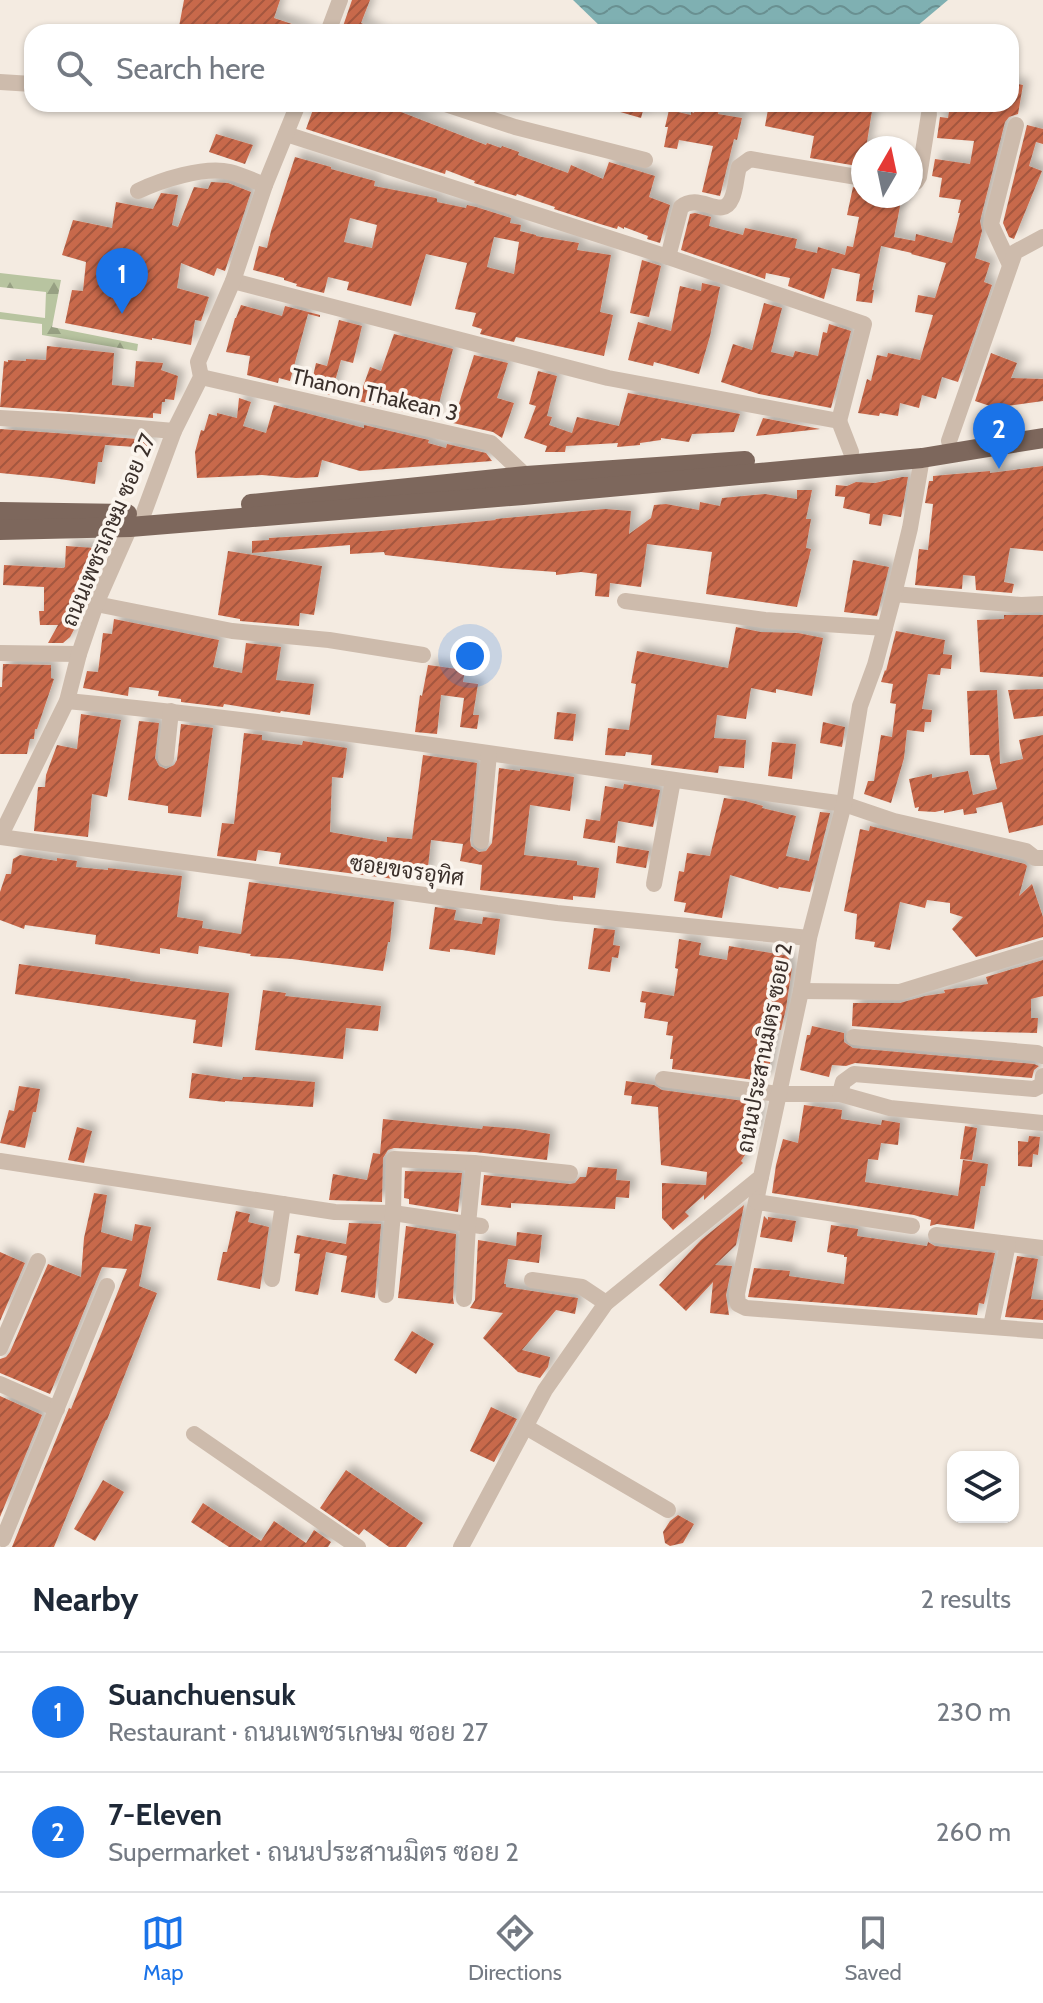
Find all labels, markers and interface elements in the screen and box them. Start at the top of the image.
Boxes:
search box [24,24,1019,112]
icon: search [52,46,96,90]
text: Search here [116,50,265,87]
north arrow [851,136,923,208]
pin: 1 [96,248,148,314]
street label: Thanon Thakean 3 [289,362,461,427]
pin: 2 [973,403,1025,469]
street label: ถนนเพชรเกษม ซอย 27 [56,430,161,631]
your location [450,636,490,676]
street label: ซอยขจรอุทิศ [348,849,466,894]
street label: ถนนประสานมิตร ซอย 2 [731,941,798,1155]
map controls [947,1451,1019,1523]
button: layers [947,1451,1019,1523]
text: Nearby [32,1578,139,1620]
text: 2 results [920,1583,1011,1615]
text: Suanchuensuk [108,1676,296,1713]
text: 1 [53,1696,63,1728]
text: 230 m [937,1696,1011,1728]
text: Restaurant · ถนนเพชรเกษม ซอย 27 [108,1716,488,1748]
text: 7-Eleven [108,1796,222,1833]
text: 2 [51,1816,65,1848]
text: 260 m [936,1816,1011,1848]
text: Supermarket · ถนนประสานมิตร ซอย 2 [108,1836,519,1868]
tab: Map [141,1911,185,1986]
tab: Directions [468,1911,562,1986]
tab: Saved [845,1911,902,1986]

